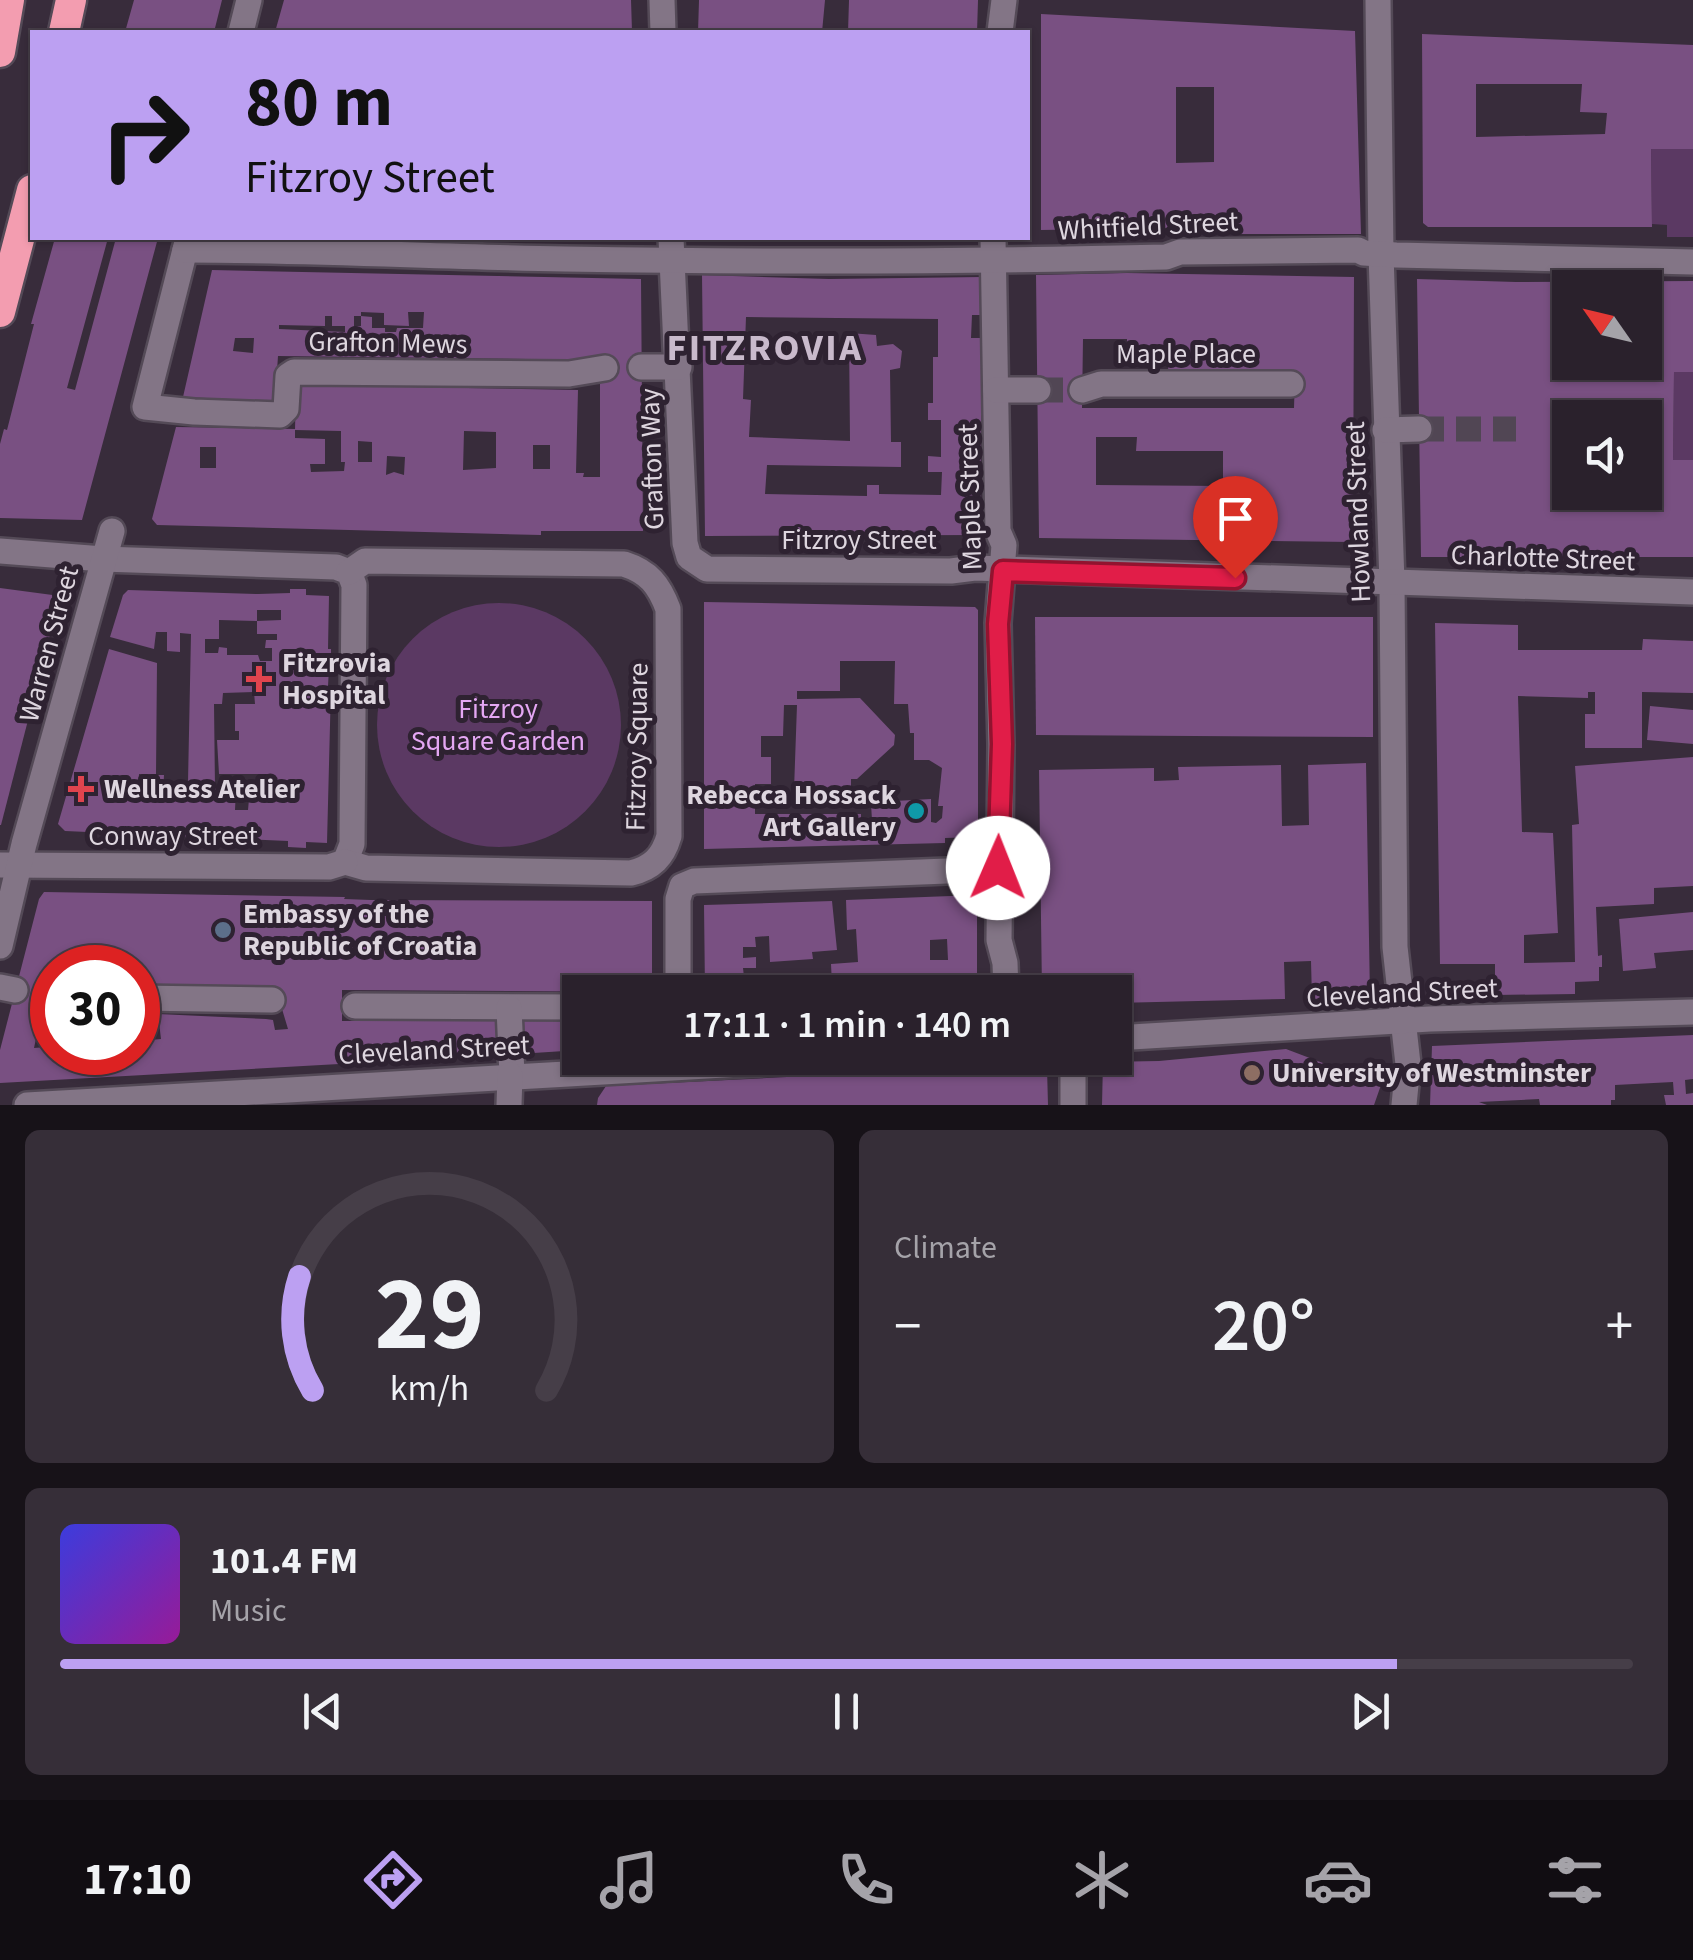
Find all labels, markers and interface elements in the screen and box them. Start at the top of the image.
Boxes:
text: 80 m [245,53,393,153]
icon: right [80,70,210,200]
text: Fitzroy Street [245,146,495,210]
street label: Whitfield Street [1057,201,1240,251]
north arrow [1552,270,1662,380]
map controls [1552,270,1662,510]
district label: FITZROVIA [666,321,864,375]
street label: Grafton Mews [308,322,468,364]
street label: Maple Place [1116,334,1256,374]
street label: Grafton Way [630,388,674,530]
button: sound [1552,400,1662,510]
street label: Howland Street [1335,420,1381,603]
street label: Maple Street [947,422,993,571]
pin [1193,476,1278,579]
icon: arrive [1208,491,1263,546]
street label: Fitzroy Street [781,520,937,560]
street label: Charlotte Street [1450,535,1636,581]
street label: Warren Street [9,561,89,726]
place label: Fitzrovia Hospital [282,643,391,715]
street label: Fitzroy Square [616,662,658,832]
marker: Fitzrovia Hospital [246,666,272,692]
park label: Fitzroy Square Garden [411,689,585,761]
place label: Wellness Atelier [104,769,301,809]
place label: Rebecca Hossack Art Gallery [686,775,897,847]
marker: Wellness Atelier [68,776,94,802]
marker: Rebecca Hossack Art Gallery [905,800,927,822]
street label: Conway Street [88,816,258,856]
position arrow [946,816,1050,920]
place label: Embassy of the Republic of Croatia [243,894,477,966]
marker: Embassy of the Republic of Croatia [212,919,234,941]
speed limit sign: 30 [30,945,160,1075]
street label: Cleveland Street [1305,968,1499,1018]
text: 17:11 · 1 min · 140 m [683,998,1011,1052]
street label: Cleveland Street [337,1025,531,1075]
place label: University of Westminster [1272,1053,1592,1093]
marker: University of Westminster [1241,1062,1263,1084]
text: Climate [894,1225,997,1271]
text: 29 [375,1242,484,1390]
text: 20° [1212,1273,1315,1380]
text: − [894,1288,921,1366]
text: + [1606,1288,1633,1366]
text: km/h [390,1363,469,1414]
text: 101.4 FM [210,1534,358,1588]
text: Music [210,1588,287,1634]
icon: previous [295,1684,350,1739]
icon: pause [819,1684,874,1739]
icon: next [1343,1684,1398,1739]
icon: directions [358,1845,428,1915]
icon: music [594,1845,664,1915]
icon: phone [831,1845,901,1915]
icon: climate [1067,1845,1137,1915]
icon: car [1303,1845,1373,1915]
icon: filters [1540,1845,1610,1915]
text: 17:10 [83,1848,192,1912]

